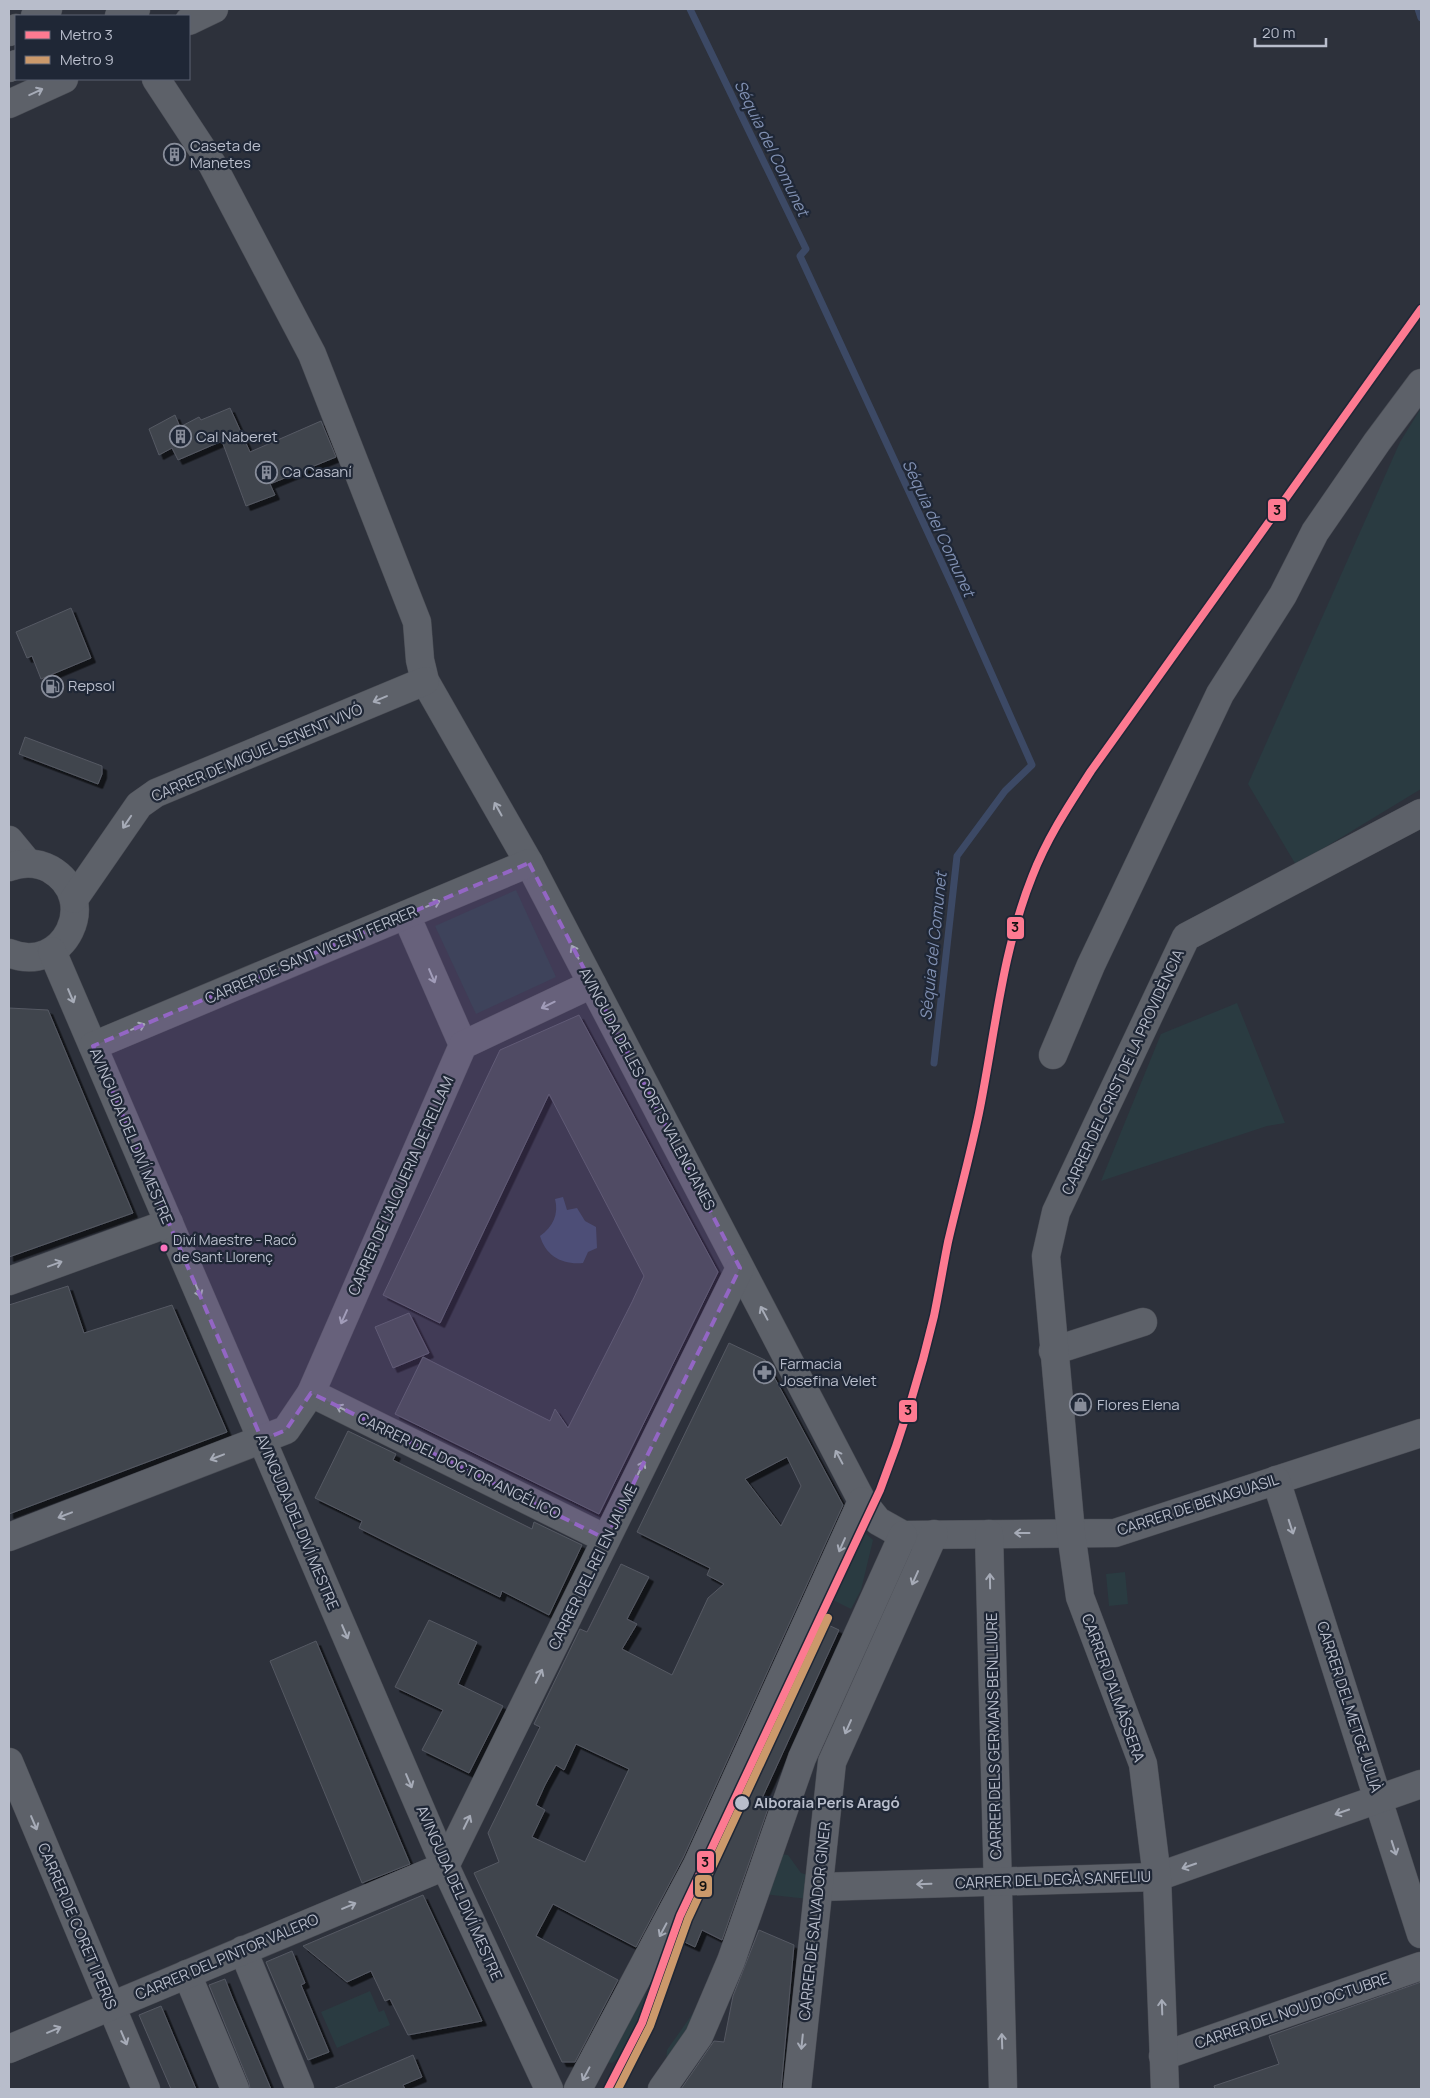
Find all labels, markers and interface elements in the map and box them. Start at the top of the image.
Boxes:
legend [15,15,190,80]
scale bar [1255,15,1326,47]
text: 20 m [1262,22,1295,43]
text: Metro 3 [60,24,113,45]
text: Metro 9 [60,49,114,70]
water label: Séquia del Comunet [729,76,815,221]
one-way arrow [28,86,43,96]
place label: Caseta de Manetes [190,135,261,173]
building icon: Caseta de Manetes [162,143,186,167]
building icon: Cal Naberet [168,425,192,449]
place label: Cal Naberet [196,426,278,447]
water label: Séquia del Comunet [898,456,981,602]
building icon: Ca Casaní [254,460,278,484]
place label: Ca Casaní [282,461,352,482]
line badge: 3 [1267,498,1287,522]
text: 3 [1273,500,1281,519]
fuel station icon: Repsol [40,674,64,698]
place label: Repsol [68,675,115,696]
one-way arrow [373,696,388,705]
street label: CARRER DE MIGUEL SENENT VIVÓ [148,698,366,807]
one-way arrow [493,802,503,817]
one-way arrow [122,815,132,829]
water label: Séquia del Comunet [914,869,952,1021]
one-way arrow [425,898,440,908]
street label: CARRER DE SANT VICENT FERRER [201,900,420,1009]
line badge: 3 [1006,916,1025,940]
text: 3 [1011,917,1019,936]
one-way arrow [570,945,579,960]
street label: CARRER DEL CRIST DE LA PROVIDÈNCIA [1056,945,1189,1198]
street label: AVINGUDA DE LES CORTS VALENCIANES [574,964,721,1214]
one-way arrow [428,968,438,983]
one-way arrow [67,988,77,1003]
one-way arrow [540,1000,555,1010]
one-way arrow [130,1022,145,1032]
street label: AVINGUDA DEL DIVÍ MESTRE [85,1045,178,1227]
street label: CARRER DE L'ALQUERIA DE RELLAM [343,1073,459,1299]
place label: Diví Maestre - Racó de Sant Llorenç [173,1230,297,1266]
marker: Diví Maestre - Racó de Sant Llorenç [159,1243,169,1253]
one-way arrow [46,1259,62,1268]
one-way arrow [193,1282,203,1297]
one-way arrow [759,1306,769,1321]
one-way arrow [339,1309,349,1324]
place label: Farmacia Josefina Velet [780,1353,877,1391]
pharmacy icon: Farmacia Josefina Velet [752,1361,776,1385]
shop icon: Flores Elena [1069,1393,1093,1417]
place label: Flores Elena [1097,1394,1180,1415]
line badge: 3 [898,1399,918,1423]
text: 3 [904,1400,912,1419]
one-way arrow [336,1403,351,1413]
street label: CARRER DEL DOCTOR ANGÉLICO [354,1407,565,1524]
street label: AVINGUDA DEL DIVÍ MESTRE [251,1431,344,1613]
one-way arrow [834,1450,844,1465]
one-way arrow [209,1454,224,1463]
one-way arrow [637,1461,647,1476]
street label: CARRER DE BENAGUASIL [1114,1468,1282,1541]
street label: CARRER DEL REI EN JAUME [543,1480,642,1653]
one-way arrow [58,1511,73,1521]
one-way arrow [1287,1518,1296,1534]
one-way arrow [1015,1528,1031,1538]
one-way arrow [836,1537,846,1552]
one-way arrow [909,1570,919,1585]
one-way arrow [985,1573,995,1589]
street label: CARRER D'ALMÀSSERA [1077,1611,1150,1765]
street label: CARRER DELS GERMANS BENLLIURE [981,1612,1006,1860]
street label: CARRER DEL METGE JULIÀ [1312,1619,1387,1796]
one-way arrow [340,1624,350,1639]
one-way arrow [534,1669,544,1684]
one-way arrow [843,1719,853,1734]
one-way arrow [404,1773,414,1788]
place label: Alboraia Peris Aragó [754,1792,900,1813]
marker: Alboraia Peris Aragó [733,1794,751,1812]
street label: AVINGUDA DEL DIVÍ MESTRE [411,1802,508,1984]
one-way arrow [1335,1808,1351,1817]
one-way arrow [30,1815,40,1830]
one-way arrow [463,1815,472,1830]
street label: CARRER DE SALVADOR GINER [794,1820,835,2021]
street label: CARRER DE CORET I PERIS [33,1839,122,2012]
one-way arrow [1389,1840,1399,1856]
line badge: 3 [696,1850,715,1874]
text: 3 [701,1852,709,1871]
one-way arrow [1182,1862,1197,1871]
street label: CARRER DEL DEGÀ SANFELIU [955,1866,1151,1893]
line badge: 9 [694,1874,713,1898]
text: 9 [699,1876,707,1895]
one-way arrow [916,1879,932,1889]
one-way arrow [341,1901,356,1911]
street label: CARRER DEL PINTOR VALERO [132,1908,322,2005]
one-way arrow [658,1923,668,1938]
street label: CARRER DEL NOU D'OCTUBRE [1192,1967,1392,2054]
one-way arrow [1157,2000,1166,2016]
one-way arrow [46,2025,61,2034]
one-way arrow [121,2030,130,2045]
one-way arrow [797,2033,807,2049]
one-way arrow [997,2033,1007,2049]
one-way arrow [581,2066,591,2081]

